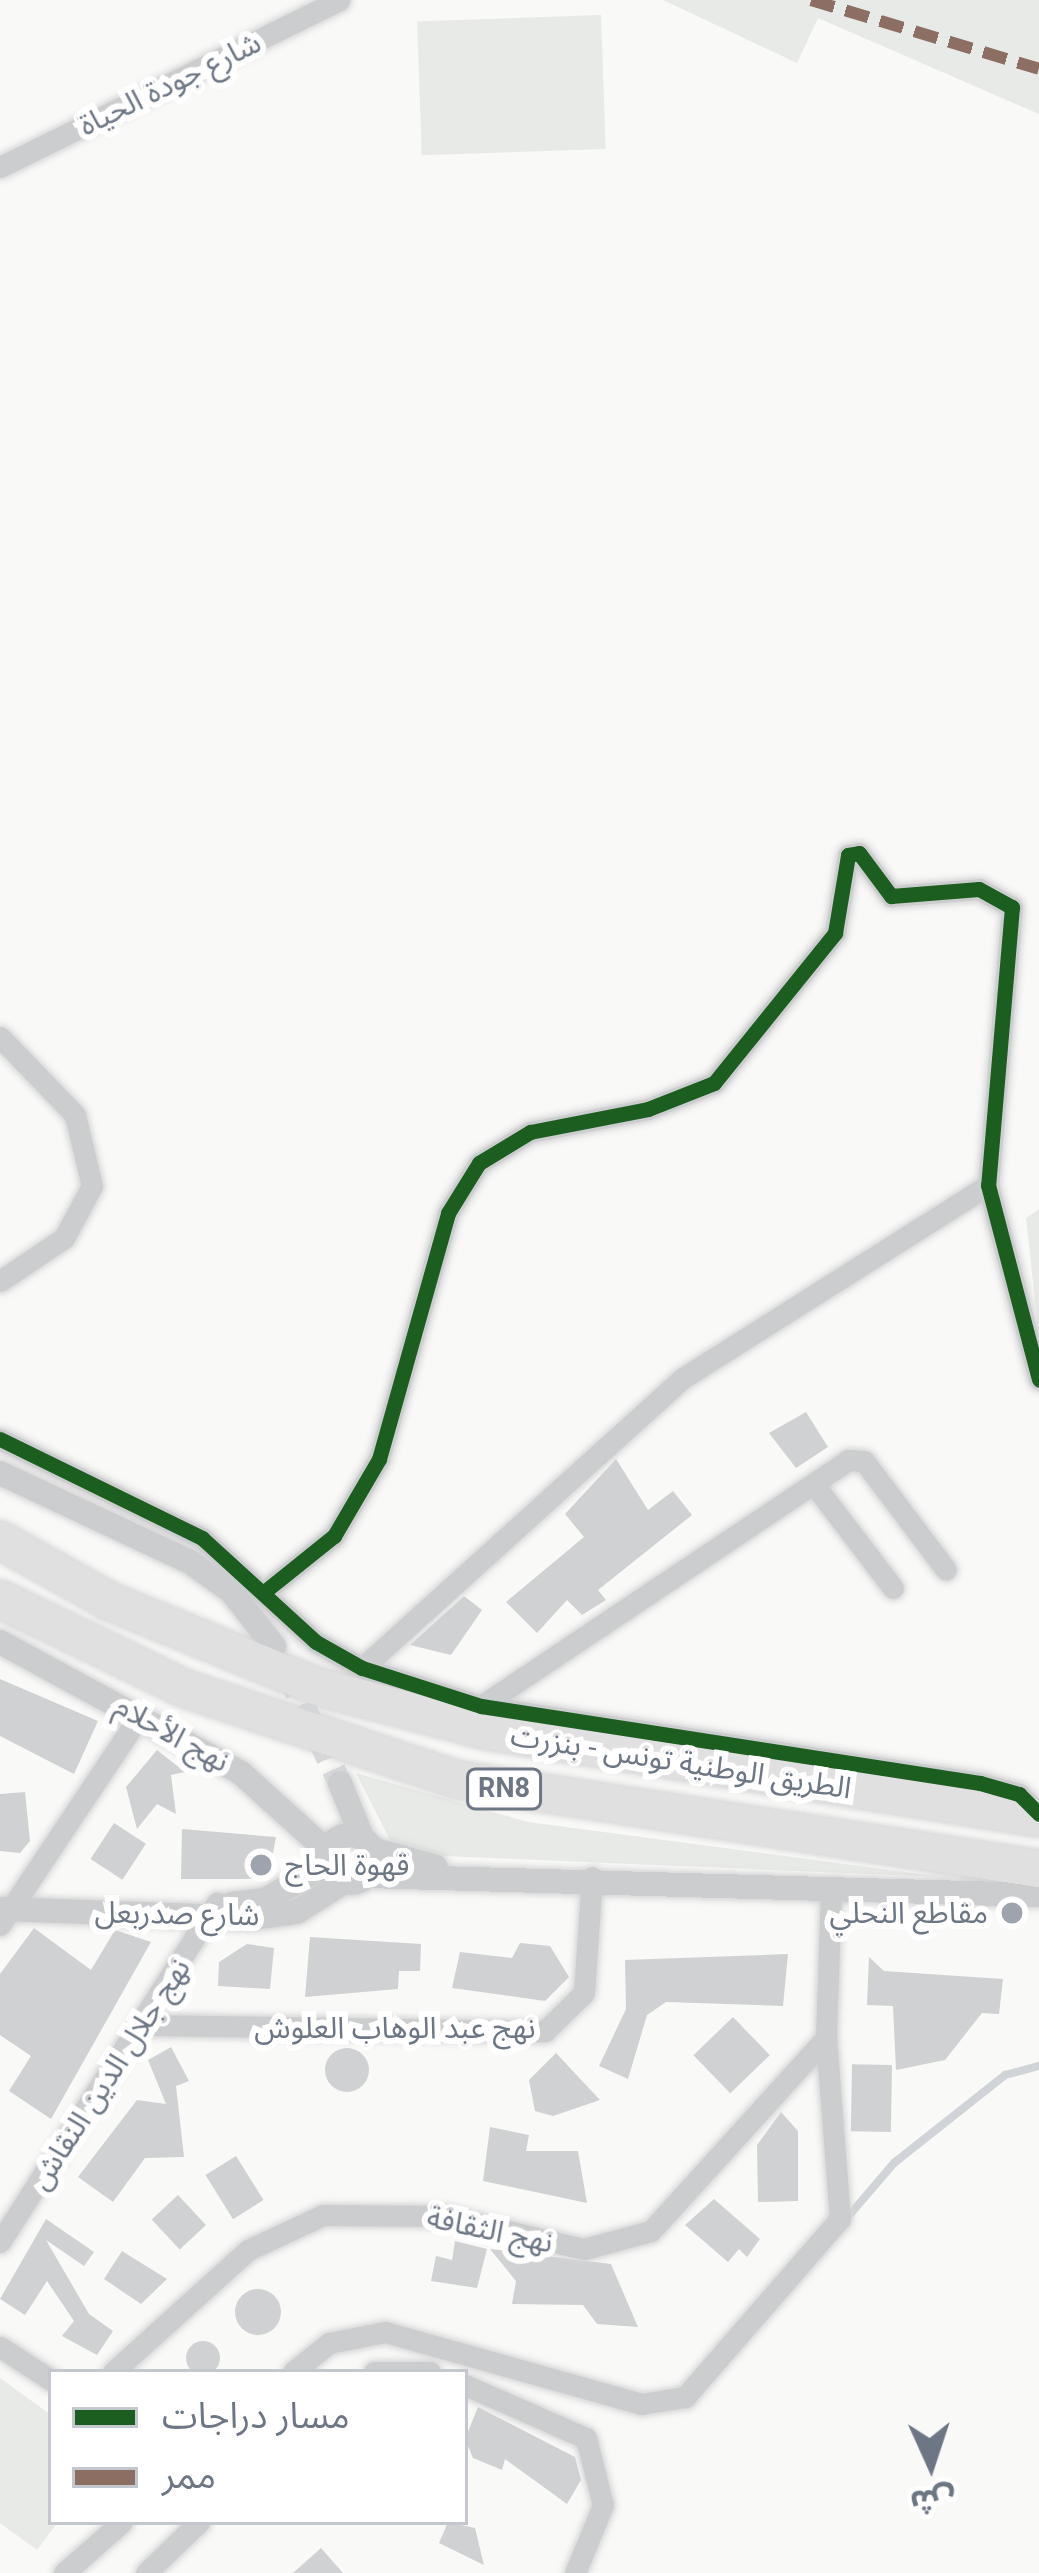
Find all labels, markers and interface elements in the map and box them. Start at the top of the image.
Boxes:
street label: شارع جودة الحياة [73,24,267,144]
street label: نهج الأحلام [109,1688,235,1780]
street label: الطريق الوطنية تونس - بنزرت [508,1717,854,1807]
road number: RN8 [465,1768,543,1810]
place label: قهوة الحاج [285,1847,409,1883]
marker: قهوة الحاج [248,1852,274,1878]
street label: شارع صدربعل [94,1895,260,1933]
place label: مقاطع النحلي [830,1895,988,1931]
marker: مقاطع النحلي [999,1900,1025,1926]
street label: نهج جلال الدين النقاش [22,1952,198,2196]
street label: نهج عبد الوهاب العلوش [254,2010,536,2046]
street label: نهج الثقافة [424,2199,556,2261]
legend [48,2369,468,2525]
text: مسار دراجات [162,2395,350,2437]
north arrow [871,2405,991,2525]
text: ممر [162,2455,216,2497]
text: ش [909,2481,957,2522]

